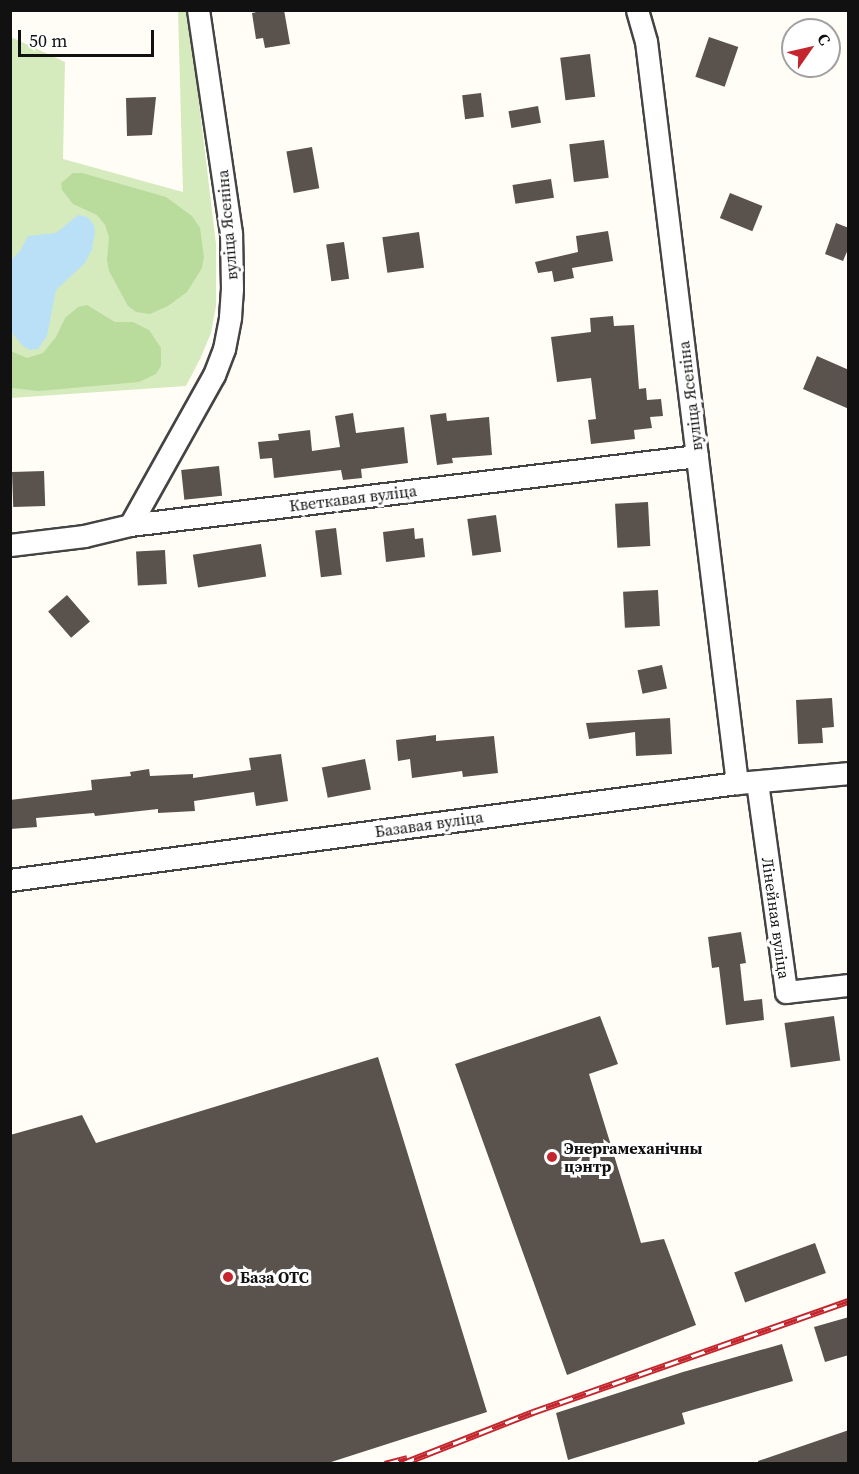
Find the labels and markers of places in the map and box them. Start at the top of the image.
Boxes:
place label: Энергамеханічны цэнтр [564,1138,702,1176]
marker: Энергамеханічны цэнтр [545,1150,559,1164]
place label: База ОТС [240,1267,309,1287]
marker: База ОТС [221,1270,235,1284]

